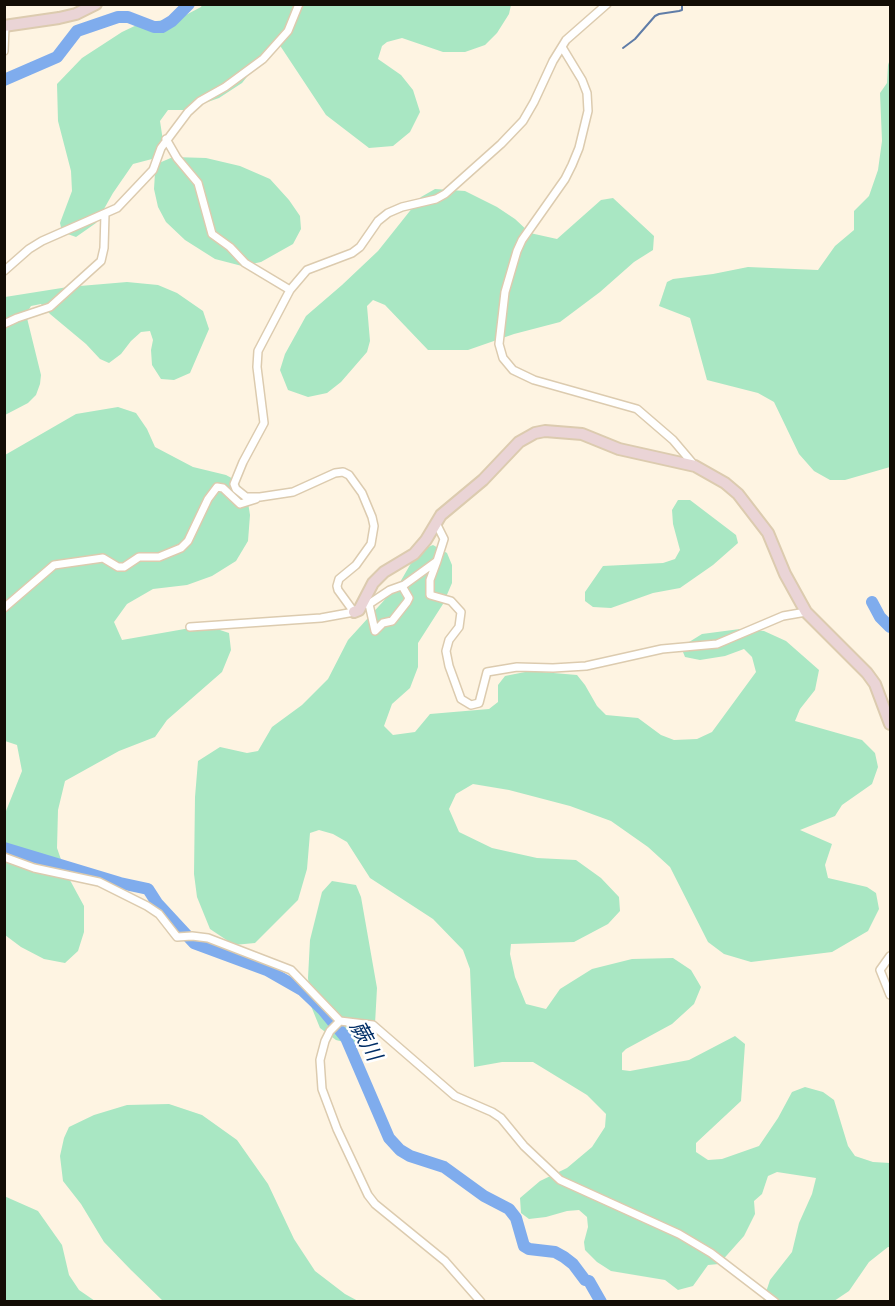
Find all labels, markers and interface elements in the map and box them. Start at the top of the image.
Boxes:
water label: 蕨川 [344,1017,386,1065]

